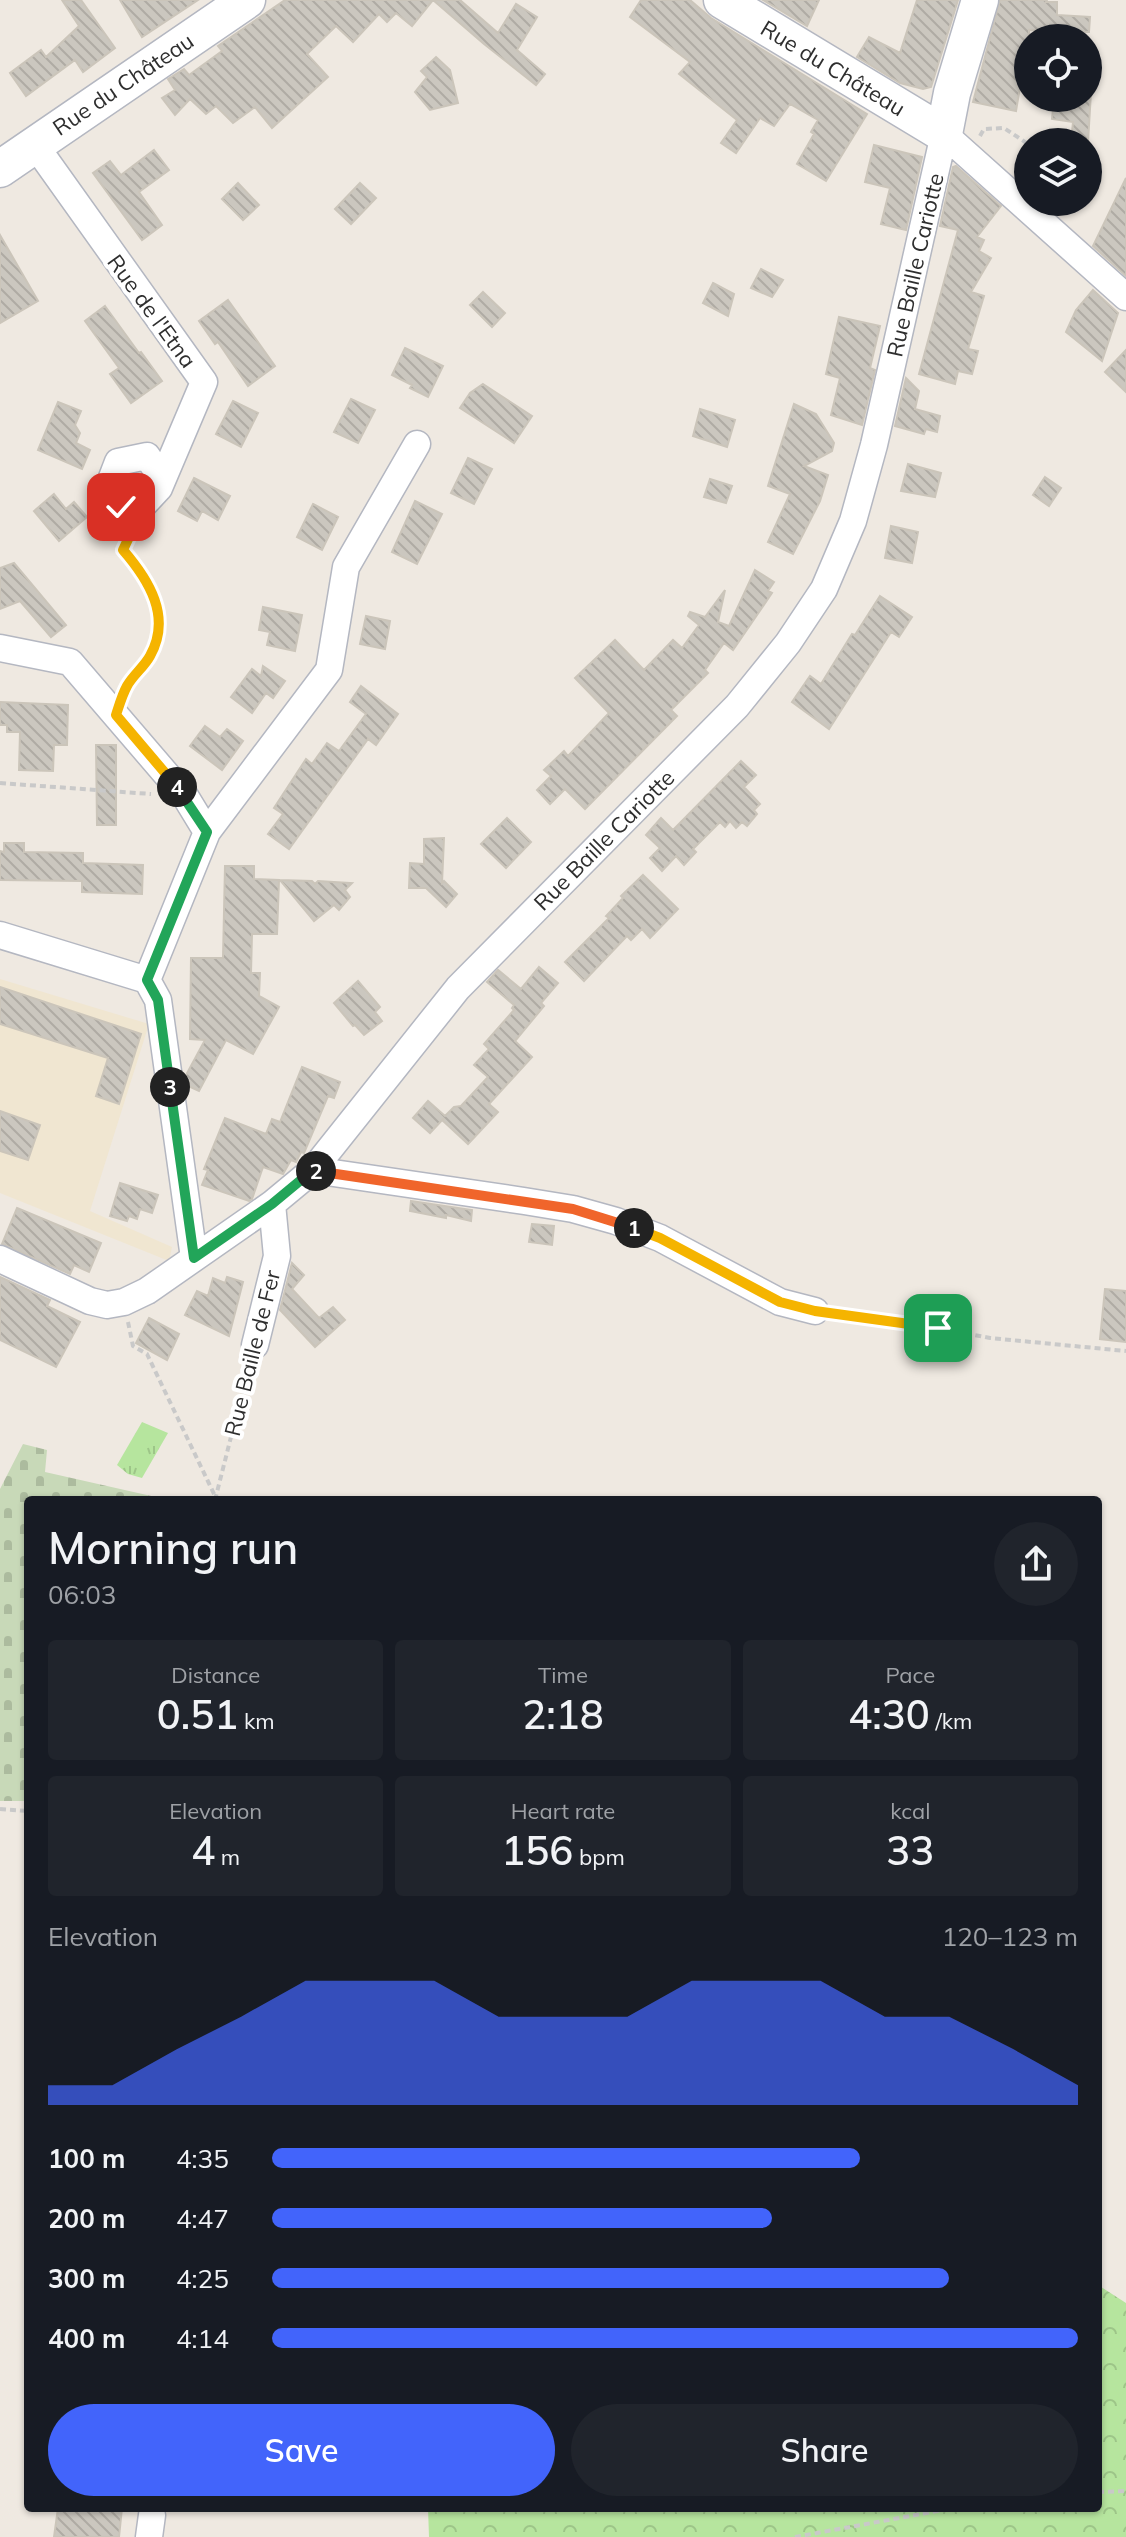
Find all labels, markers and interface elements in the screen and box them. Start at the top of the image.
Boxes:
street label: Rue du Château [756,14,910,122]
map controls [1014,24,1102,216]
button: locate [1014,24,1102,112]
street label: Rue du Château [47,27,199,141]
button: layers [1014,128,1102,216]
street label: Rue Baille Cariotte [880,170,950,360]
street label: Rue de l'Etna [102,249,202,373]
pin [87,473,155,541]
icon: check [99,485,143,529]
street label: Rue Baille Cariotte [528,764,680,916]
pin: 4 [157,767,197,807]
text: 4 [170,773,184,801]
pin: 3 [150,1067,190,1107]
text: 3 [163,1073,177,1101]
pin: 2 [296,1151,336,1191]
text: 2 [309,1157,323,1185]
pin: 1 [614,1208,654,1248]
text: 1 [627,1214,641,1242]
street label: Rue Baille de Fer [218,1267,286,1439]
pin [904,1294,972,1362]
icon: arrive [916,1306,960,1350]
text: Morning run [48,1520,298,1575]
button: share [994,1522,1078,1606]
text: 06:03 [48,1578,116,1611]
text: Distance [171,1661,260,1689]
text: Time [538,1661,588,1689]
text: Pace [886,1661,935,1689]
text: 0.51 [157,1689,238,1739]
text: 2:18 [522,1689,604,1739]
text: 4:30 [848,1689,930,1739]
text: km [238,1707,275,1735]
text: /km [930,1707,972,1735]
text: Elevation [169,1797,262,1825]
text: Heart rate [511,1797,615,1825]
text: kcal [890,1797,930,1825]
text: 4 [191,1825,215,1875]
text: 156 [501,1825,573,1875]
text: 33 [886,1825,934,1875]
text: m [215,1843,240,1871]
text: bpm [573,1843,625,1871]
text: Elevation [48,1920,158,1953]
text: 120–123 m [942,1920,1078,1953]
text: 100 m [48,2142,125,2175]
text: 4:35 [176,2142,229,2175]
text: 200 m [48,2202,125,2235]
text: 4:47 [176,2202,229,2235]
text: 300 m [48,2262,125,2295]
text: 4:25 [176,2262,229,2295]
text: 400 m [48,2322,125,2355]
text: 4:14 [176,2322,229,2355]
button: Save [48,2404,555,2496]
button: Share [571,2404,1078,2496]

